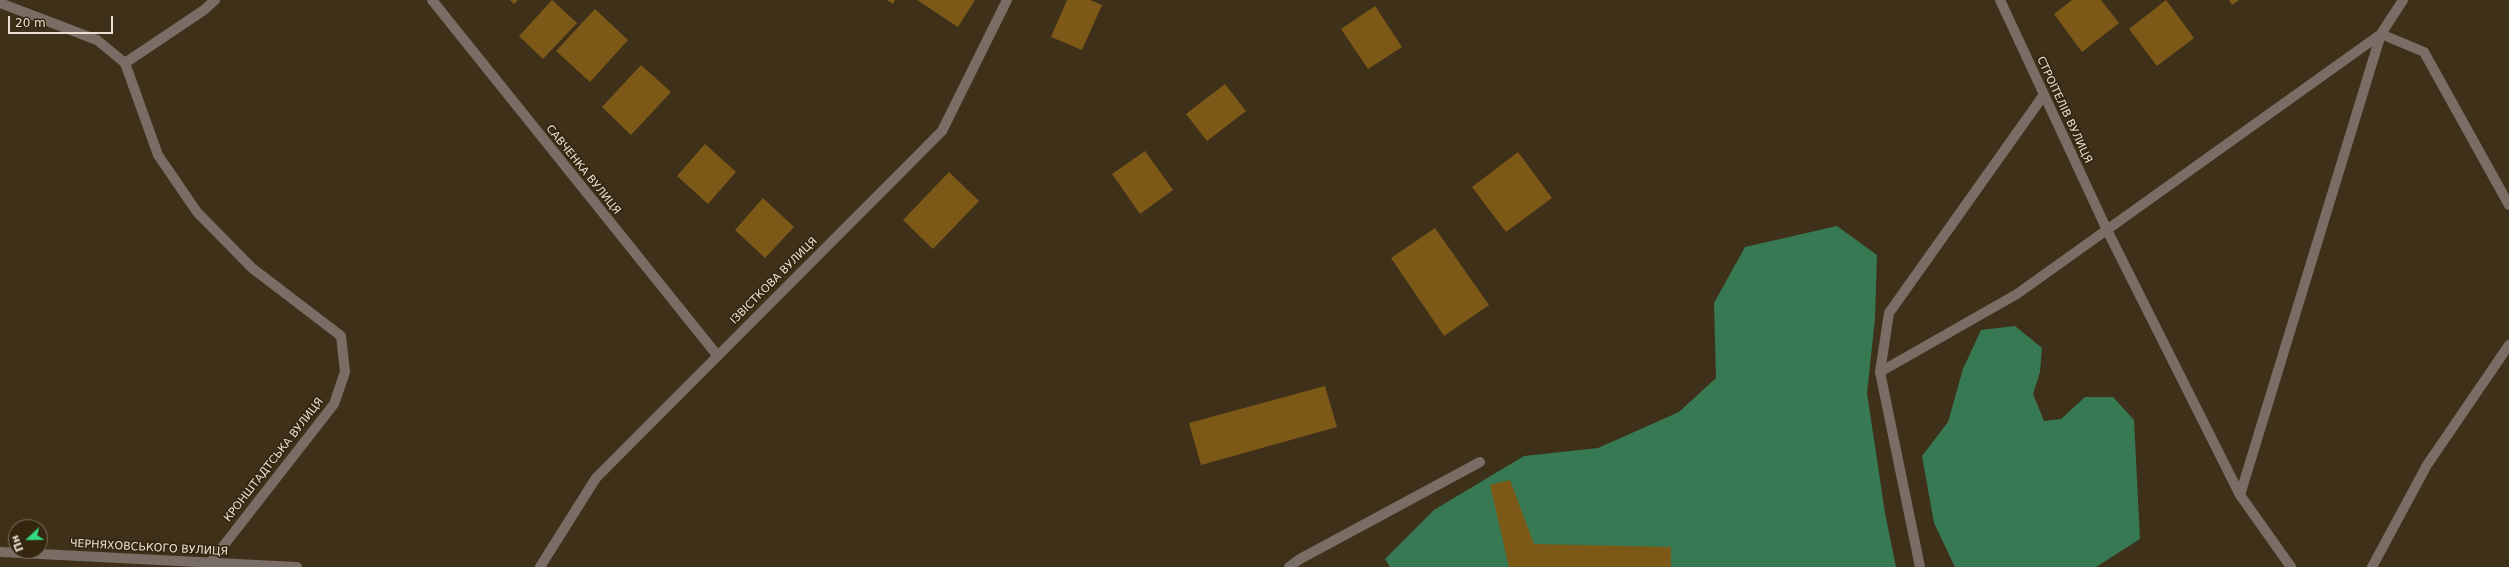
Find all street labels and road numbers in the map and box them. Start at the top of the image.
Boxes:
street label: СТРОIТЕЛIВ ВУЛИЦЯ [2033,55,2095,165]
street label: САВЧЕНКА ВУЛИЦЯ [543,123,623,217]
street label: IЗВIСТКОВА ВУЛИЦЯ [728,235,820,327]
street label: КРОНШТАДТСЬКА ВУЛИЦЯ [221,395,327,525]
street label: ЧЕРНЯХОВСЬКОГО ВУЛИЦЯ [70,537,228,559]

